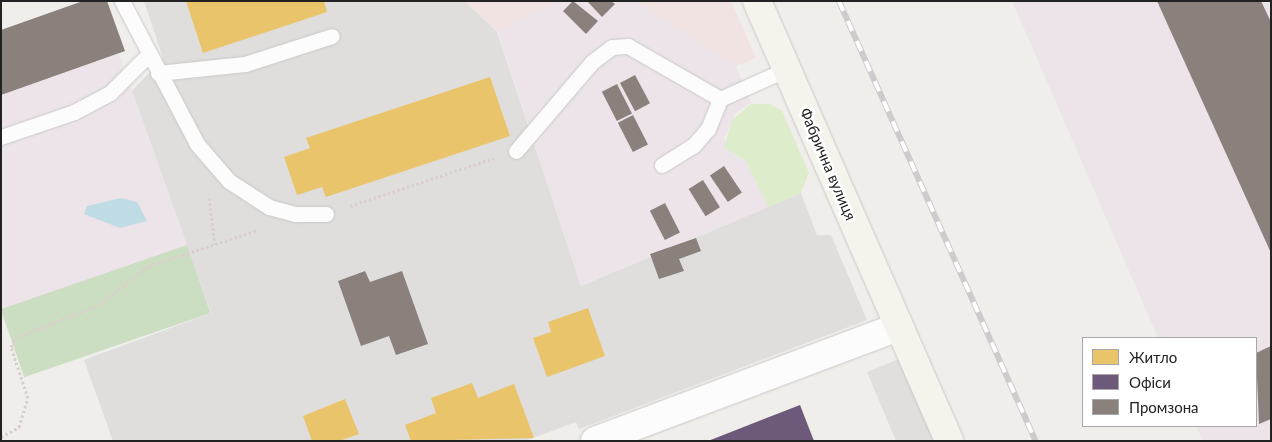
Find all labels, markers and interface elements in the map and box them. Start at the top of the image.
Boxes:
street label: Фабрична вулиця [796,105,860,223]
legend [1082,337,1257,427]
text: Житло [1129,348,1177,366]
text: Офіси [1129,373,1171,391]
text: Промзона [1129,398,1199,416]

